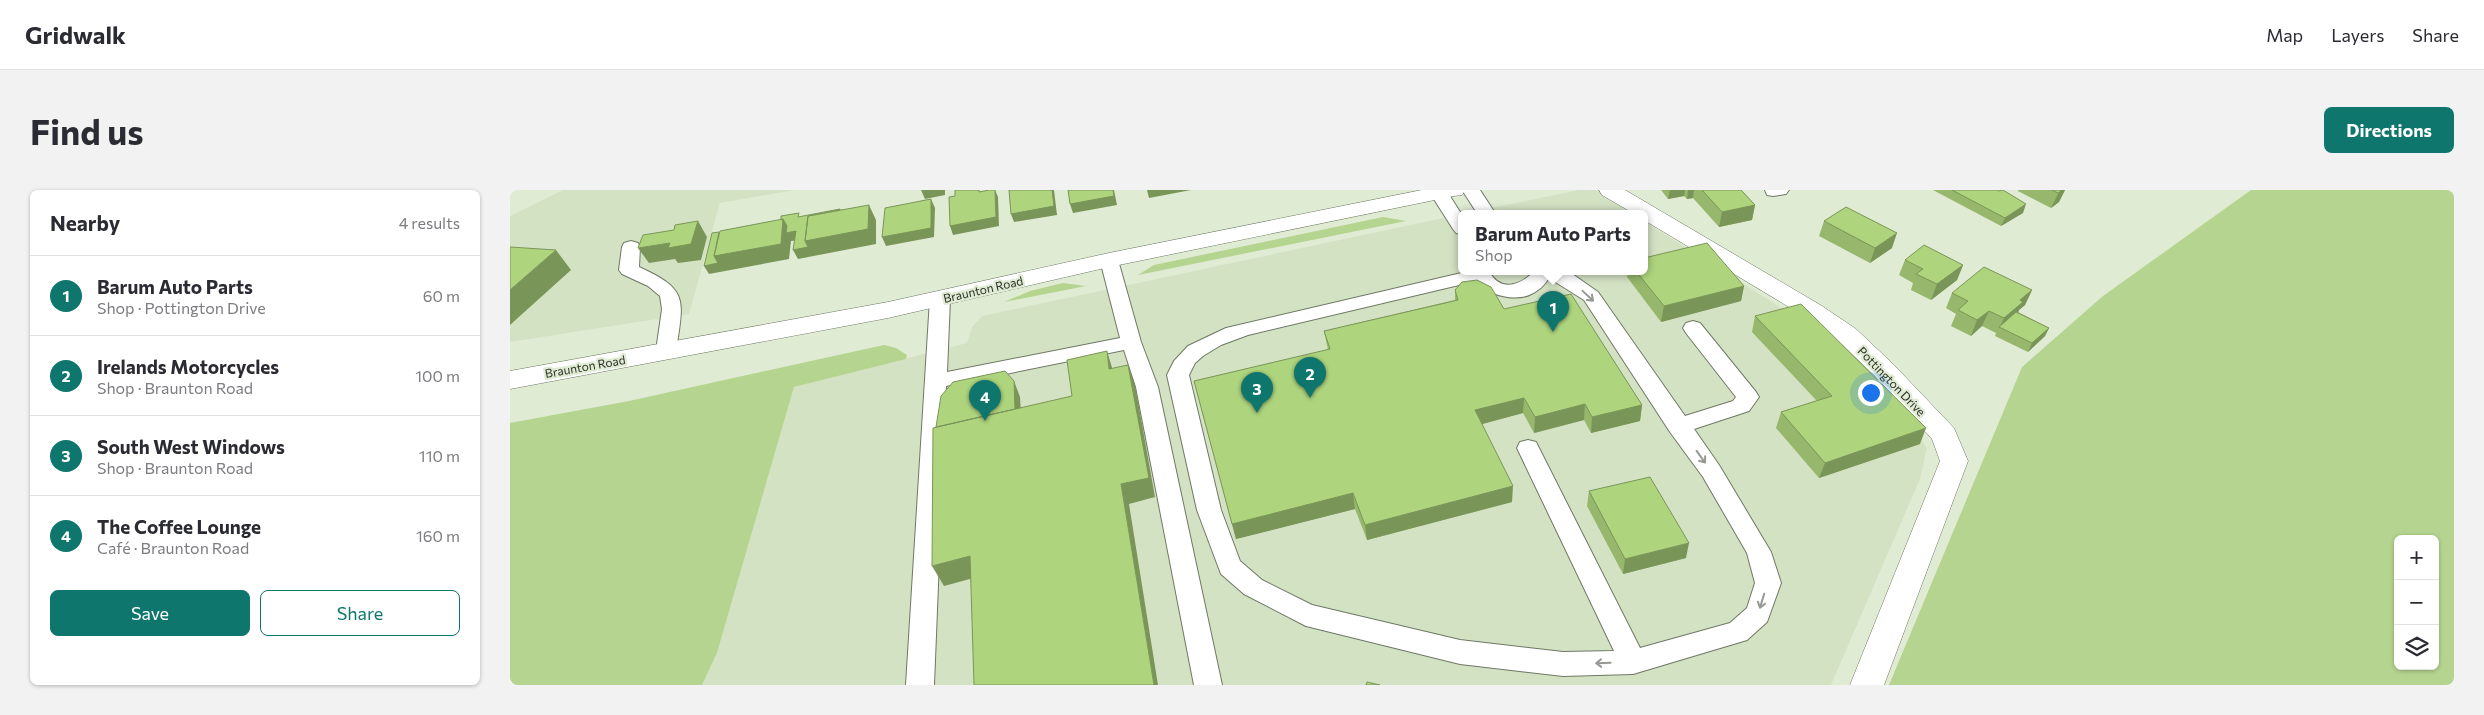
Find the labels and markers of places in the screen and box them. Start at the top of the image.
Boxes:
pin: 1 [1537,291,1569,332]
pin: 2 [1294,357,1326,398]
pin: 3 [1241,372,1273,413]
pin: 4 [969,380,1001,421]

